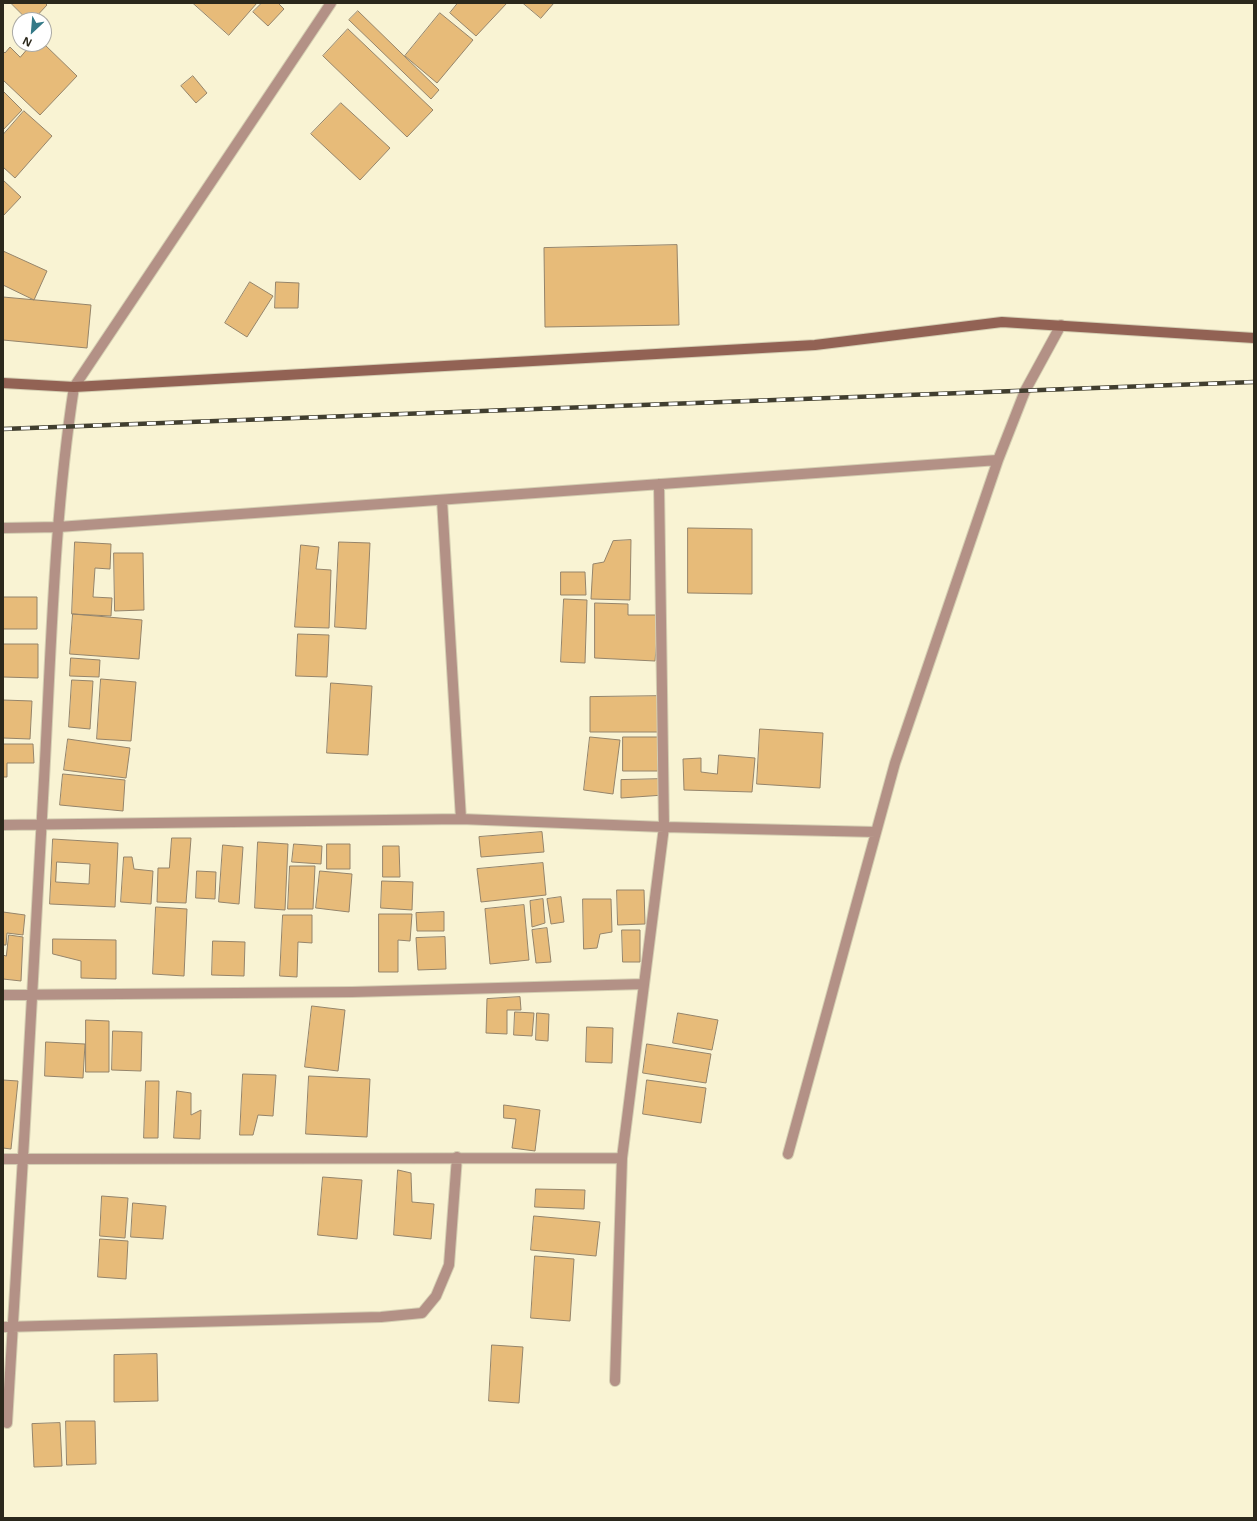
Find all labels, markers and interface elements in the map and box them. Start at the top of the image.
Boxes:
north arrow [12,12,52,52]
text: N [20,34,34,51]

